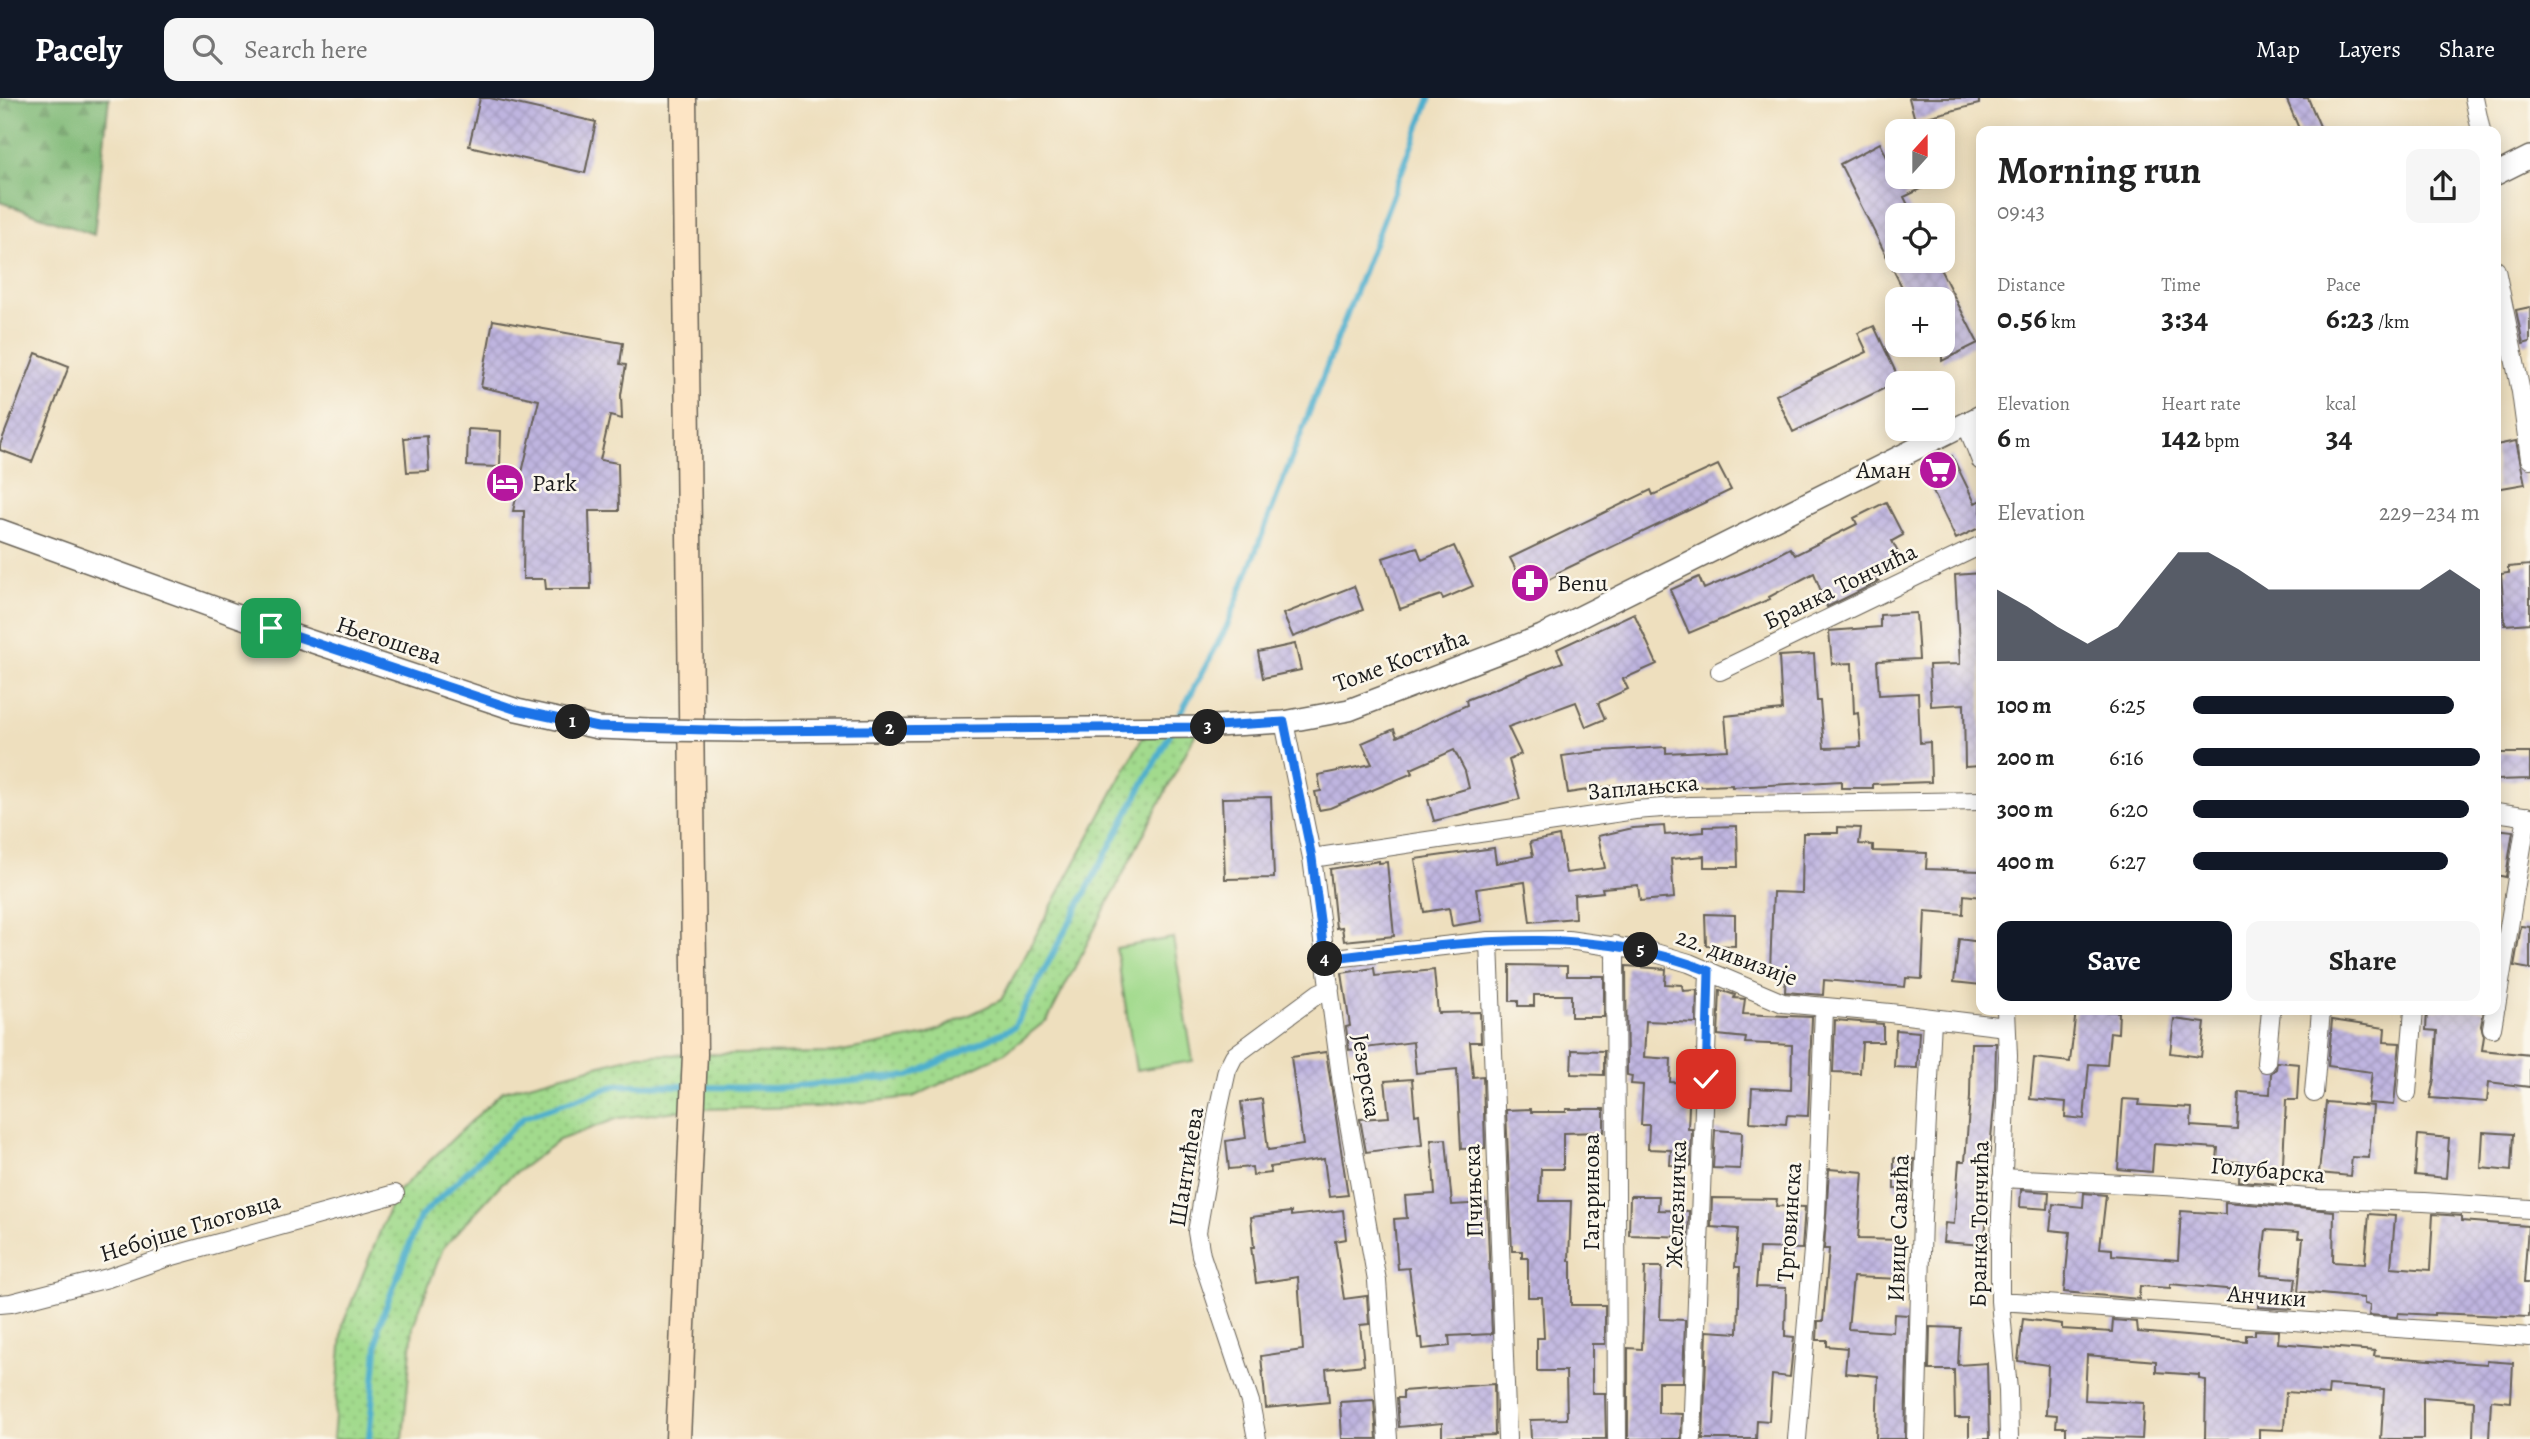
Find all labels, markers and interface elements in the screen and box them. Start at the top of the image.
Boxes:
search box [164,18,654,81]
text: Pacely [35,27,122,72]
icon: search [188,30,226,68]
text: Search here [244,32,368,67]
text: Map [2256,33,2300,65]
text: Layers [2338,33,2401,65]
text: Share [2439,33,2495,65]
north arrow [1885,119,1955,189]
map controls [1885,119,1955,441]
text: Morning run [1997,144,2201,196]
button: share [2406,149,2480,223]
text: 09:43 [1997,196,2045,227]
button: locate [1885,203,1955,273]
text: Distance [1997,272,2065,298]
text: Time [2161,272,2201,298]
text: Pace [2326,272,2361,298]
button: + [1885,287,1955,357]
text: 0.56 [1997,298,2047,338]
text: 3:34 [2161,298,2208,338]
text: 6:23 [2326,298,2374,338]
text: km [2047,309,2076,335]
text: /km [2374,309,2409,335]
button: − [1885,371,1955,441]
text: Elevation [1997,391,2070,417]
text: Heart rate [2161,391,2241,417]
text: kcal [2326,391,2356,417]
text: 6 [1997,417,2011,457]
text: 142 [2161,417,2201,457]
text: 34 [2326,417,2353,457]
text: m [2011,428,2031,454]
text: bpm [2201,428,2240,454]
supermarket icon: Аман [1917,449,1959,491]
place label: Аман [1855,454,1911,486]
hotel icon: Park [484,462,526,504]
place label: Park [532,467,577,499]
text: Elevation [1997,497,2085,528]
text: 229–234 m [2379,497,2480,528]
street label: Бранка Тончића [1758,535,1922,637]
pharmacy icon: Benu [1509,562,1551,604]
place label: Benu [1557,567,1608,599]
pin [241,598,301,658]
street label: Његошева [332,608,446,672]
icon: arrive [252,609,290,647]
street label: Томе Костића [1329,621,1473,699]
text: 100 m [1997,690,2052,721]
text: 6:25 [2109,690,2146,721]
pin: 1 [556,704,590,740]
text: 1 [569,708,576,734]
pin: 3 [1190,710,1226,744]
pin: 2 [872,712,908,746]
text: 3 [1203,713,1212,739]
text: 2 [885,715,894,741]
text: 200 m [1997,742,2055,773]
text: 6:16 [2109,742,2144,773]
street label: Заплањска [1586,766,1700,808]
text: 300 m [1997,794,2053,825]
text: 6:20 [2109,794,2148,825]
text: 400 m [1997,846,2054,877]
text: 6:27 [2109,846,2146,877]
street label: 22. дивизије [1672,920,1802,994]
button: Save [1997,921,2232,1001]
button: Share [2246,921,2480,1001]
pin: 5 [1624,932,1658,968]
text: 5 [1636,936,1645,962]
pin: 4 [1308,942,1342,976]
text: 4 [1320,945,1329,971]
street label: Језерска [1345,1031,1389,1121]
pin [1676,1049,1736,1109]
icon: check [1687,1060,1725,1098]
street label: Шантићева [1161,1105,1211,1229]
street label: Гагаринова [1575,1133,1607,1251]
street label: Железничка [1658,1140,1694,1268]
street label: Бранка Тончића [1962,1140,1996,1308]
street label: Пчињска [1455,1144,1491,1238]
street label: Голубарска [2209,1149,2327,1191]
street label: Ивице Савића [1879,1154,1917,1302]
street label: Трговинска [1769,1161,1809,1283]
street label: Небојше Глоговца [96,1184,284,1270]
street label: Анчики [2225,1277,2308,1315]

